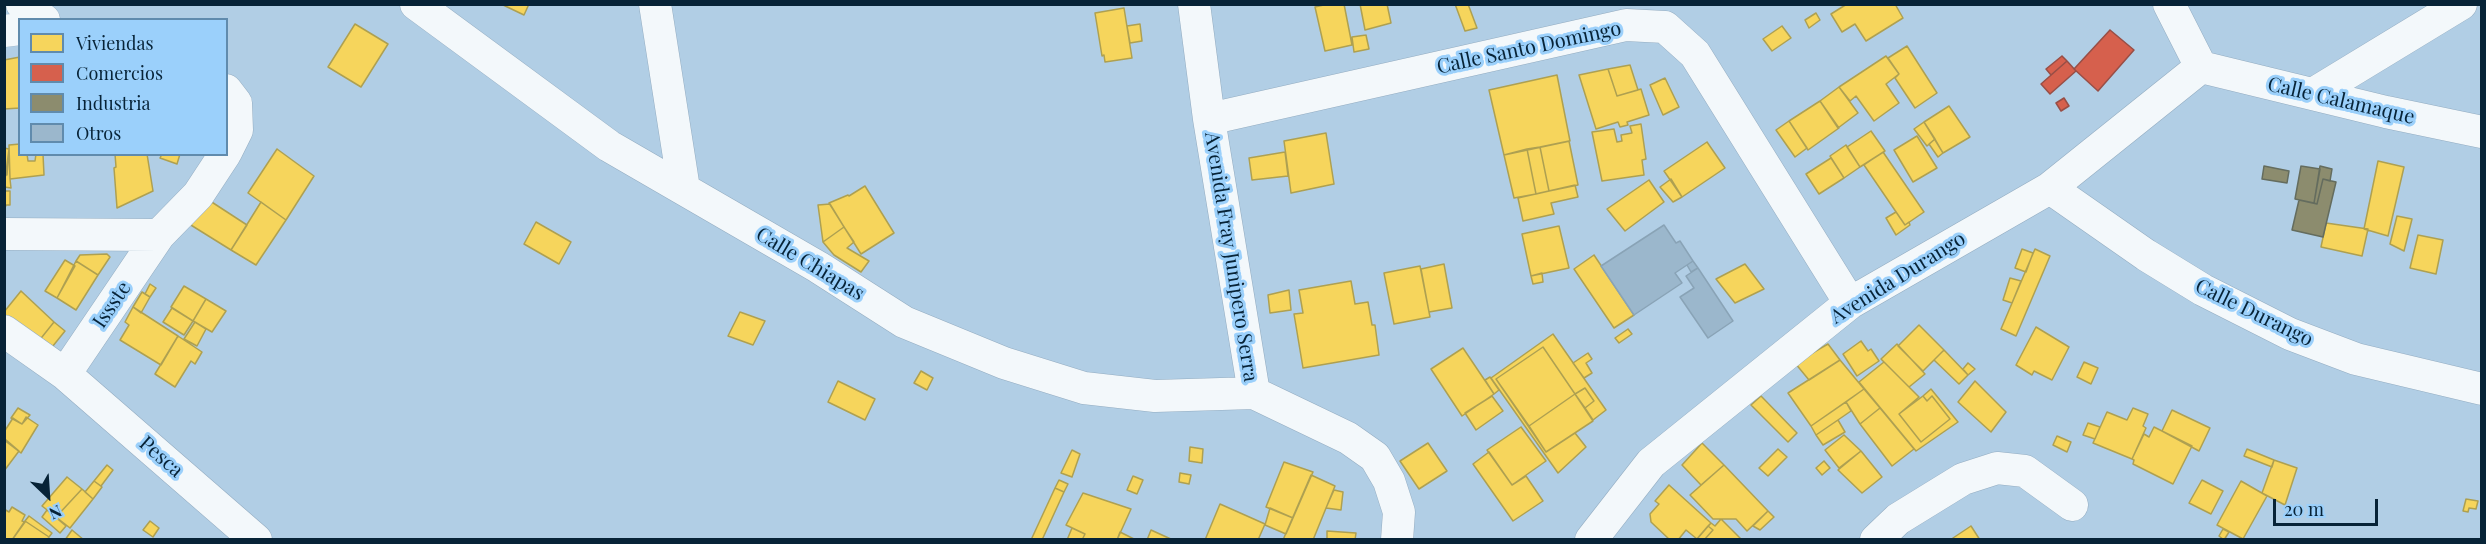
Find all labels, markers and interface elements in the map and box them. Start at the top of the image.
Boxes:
street label: Calle Santo Domingo [1435,17,1623,79]
legend [18,18,228,156]
text: Viviendas [76,31,154,55]
text: Comercios [76,61,163,85]
street label: Calle Calamaque [2265,72,2417,130]
text: Industria [76,91,150,115]
text: Otros [76,121,121,145]
street label: Avenida Fray Junipero Serra [1199,130,1263,384]
street label: Calle Chiapas [752,222,868,306]
street label: Avenida Durango [1826,227,1970,329]
street label: Calle Durango [2191,274,2317,352]
street label: Issste [88,277,136,333]
street label: Pesca [134,431,188,483]
north arrow [18,466,78,526]
scale bar [2276,487,2381,525]
text: 20 m [2284,497,2324,521]
text: N [46,501,65,525]

